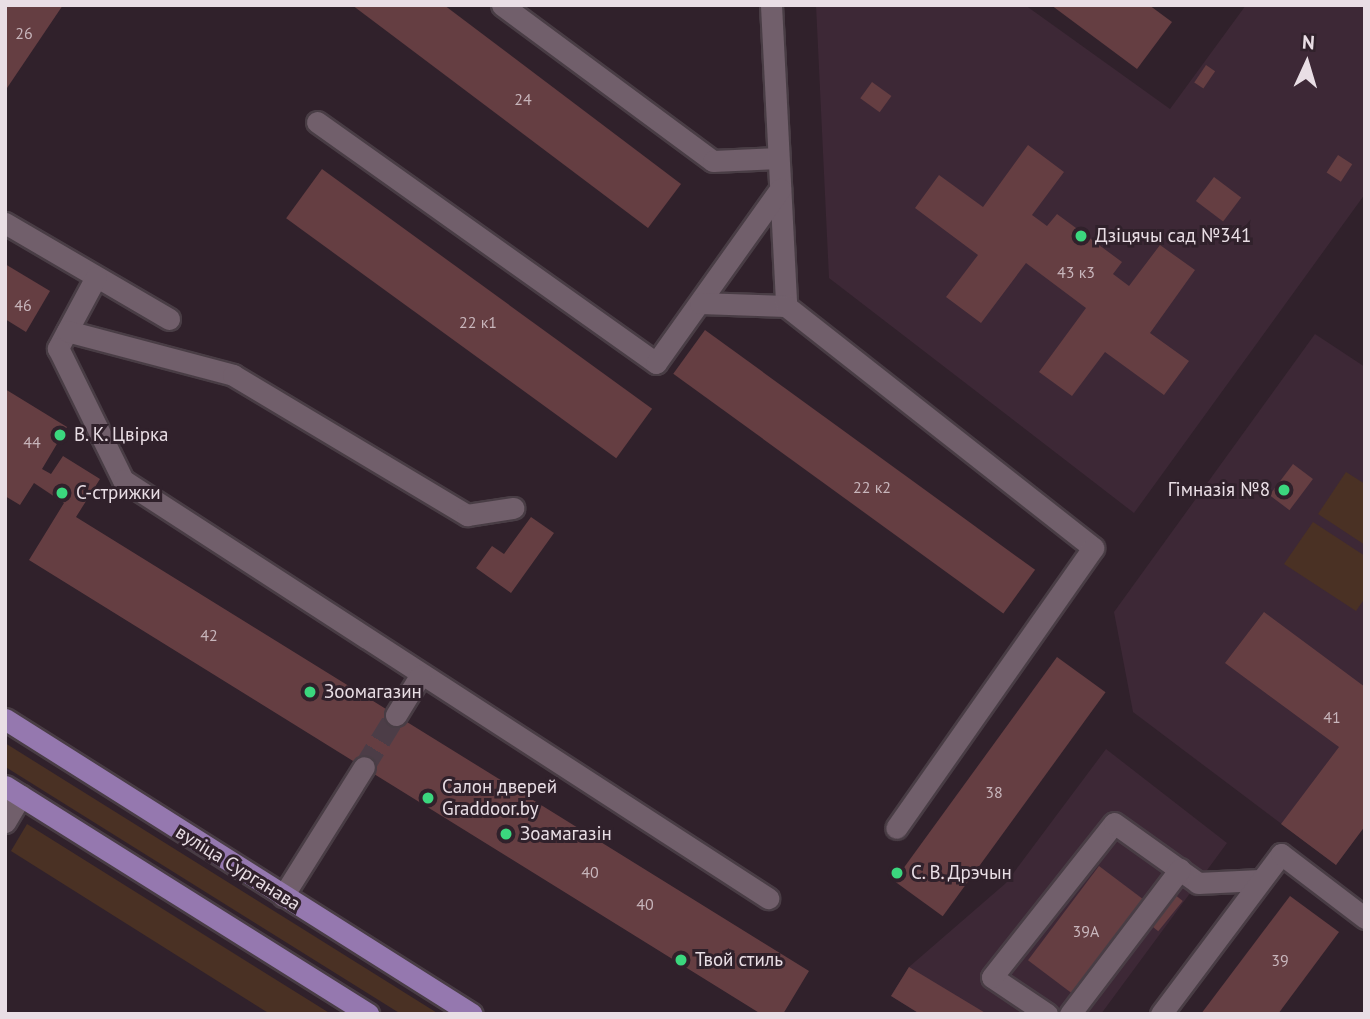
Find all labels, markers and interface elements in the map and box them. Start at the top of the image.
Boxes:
house number: 26 [15,23,33,43]
north arrow [1272,28,1342,98]
text: N [1301,30,1316,54]
house number: 24 [514,89,532,109]
place label: Дзіцячы сад №341 [1095,225,1251,247]
marker: Дзіцячы сад №341 [1073,228,1089,244]
house number: 43 к3 [1057,262,1095,282]
house number: 46 [14,295,32,315]
house number: 22 к1 [459,312,497,332]
place label: В. К. Цвірка [74,424,171,446]
marker: В. К. Цвірка [52,427,68,443]
house number: 44 [23,432,41,452]
house number: 22 к2 [853,477,891,497]
place label: Гімназія №8 [1168,479,1270,501]
place label: С-стрижки [76,482,161,504]
marker: Гімназія №8 [1276,482,1292,498]
marker: С-стрижки [54,485,70,501]
house number: 42 [200,625,218,645]
place label: Зоомагазин [324,681,422,703]
marker: Зоомагазин [302,684,318,700]
house number: 41 [1323,707,1341,727]
place label: Салон дверей Graddoor.by [442,776,557,820]
house number: 38 [985,782,1003,802]
marker: Салон дверей Graddoor.by [420,790,436,806]
street label: вуліца Сурганава [172,821,304,915]
place label: Зоамагазін [520,823,612,845]
marker: Зоамагазін [498,826,514,842]
house number: 40 [581,862,599,882]
place label: С. В. Дрэчын [911,862,1015,884]
marker: С. В. Дрэчын [889,865,905,881]
house number: 40 [636,894,654,914]
house number: 39А [1073,921,1099,941]
place label: Твой стиль [695,949,783,971]
house number: 39 [1271,950,1289,970]
marker: Твой стиль [673,952,689,968]

